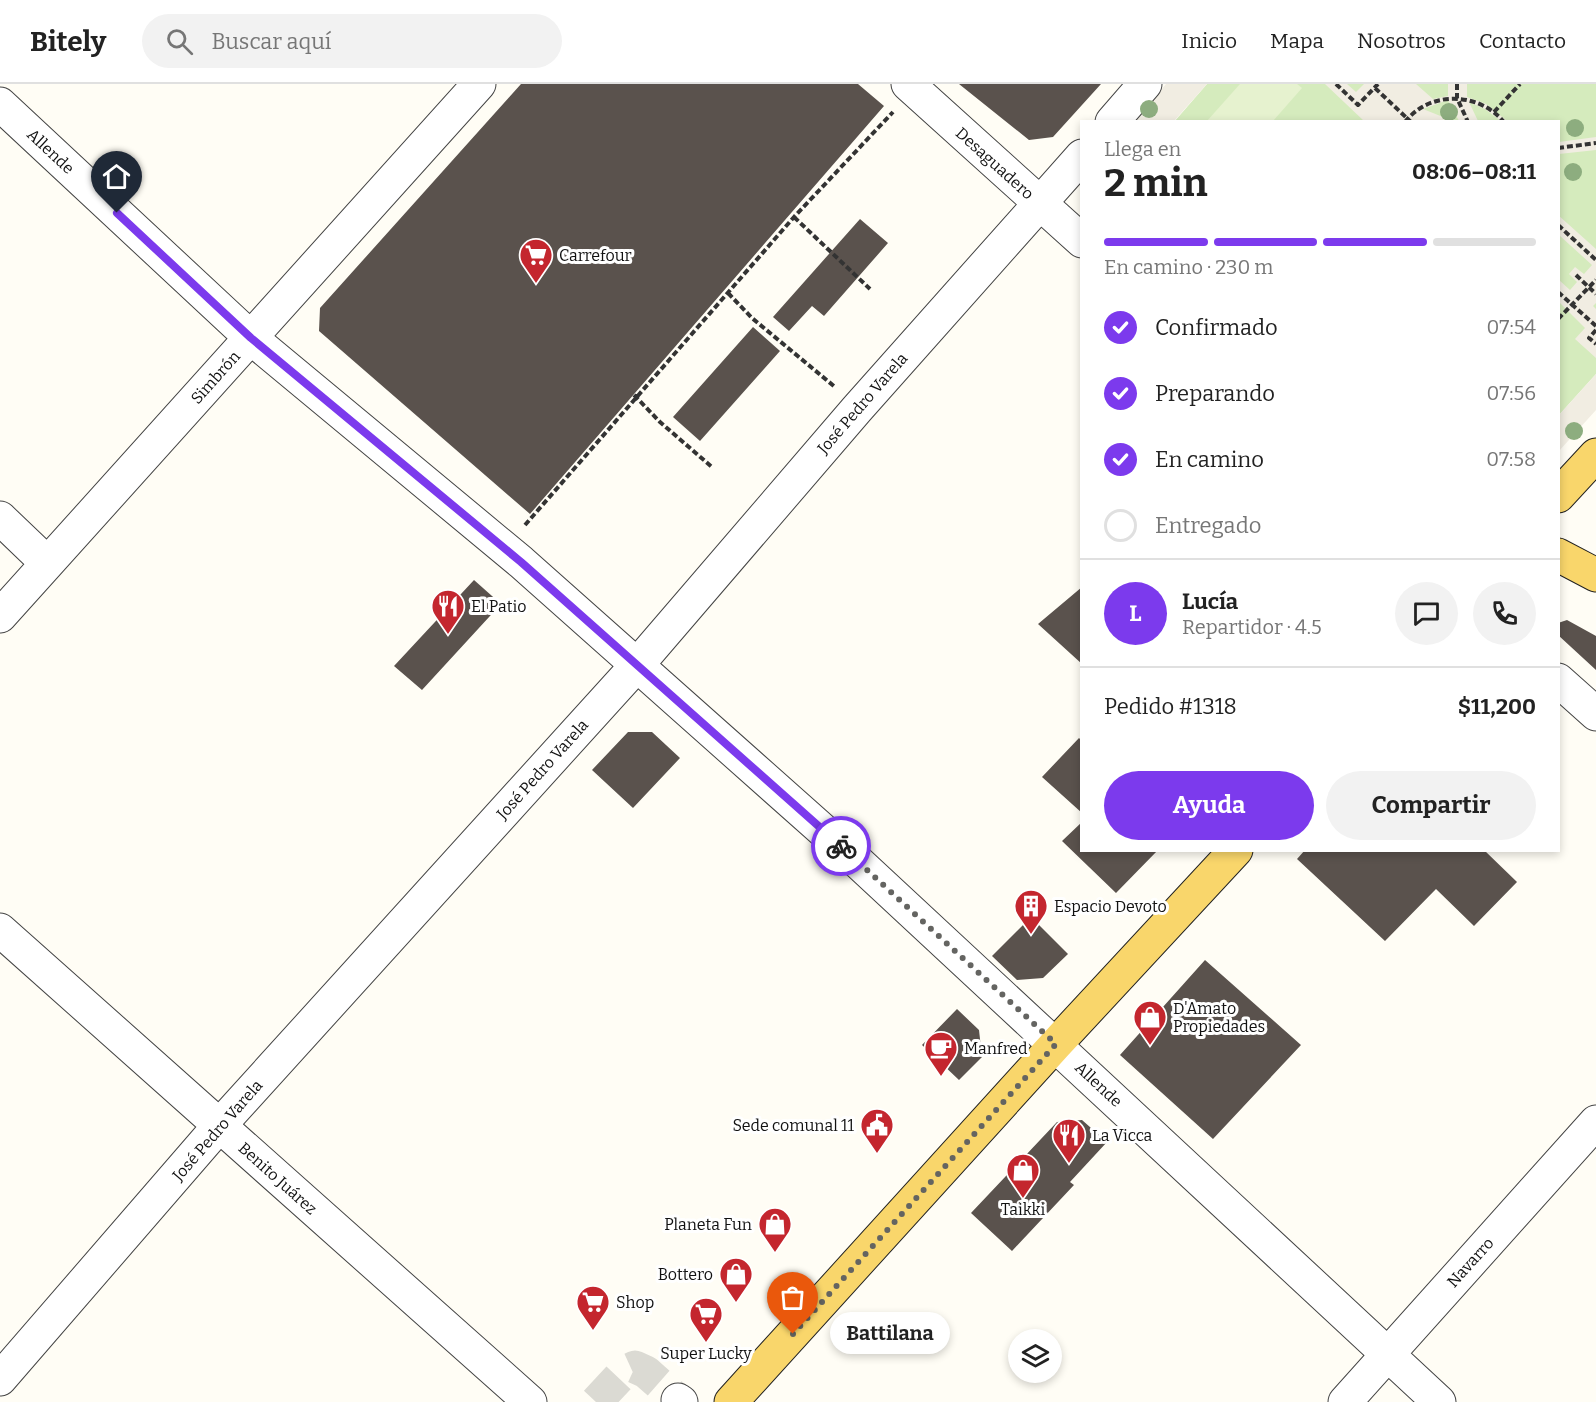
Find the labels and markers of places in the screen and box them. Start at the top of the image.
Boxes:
pin [91,151,142,213]
supermarket icon: Carrefour [518,237,554,284]
place label: Carrefour [559,246,632,265]
restaurant icon: El Patio [430,588,466,635]
place label: El Patio [471,597,526,616]
building icon: Espacio Devoto [1013,888,1049,935]
place label: Espacio Devoto [1054,897,1167,916]
shop icon: D'Amato Propiedades [1132,999,1168,1046]
place label: D'Amato Propiedades [1173,999,1265,1036]
cafe icon: Manfred [923,1030,959,1077]
place label: Manfred [964,1039,1028,1058]
public building icon: Sede comunal 11 [859,1107,895,1154]
place label: Sede comunal 11 [732,1116,854,1135]
restaurant icon: La Vicca [1051,1117,1087,1164]
place label: La Vicca [1092,1126,1153,1145]
shop icon: Taikki [1005,1152,1041,1199]
place label: Taikki [1001,1200,1045,1219]
shop icon: Planeta Fun [757,1206,793,1253]
place label: Planeta Fun [664,1215,752,1234]
shop icon: Bottero [718,1256,754,1303]
place label: Bottero [658,1265,713,1284]
pin [767,1272,818,1334]
supermarket icon: Shop [575,1284,611,1331]
place label: Shop [616,1293,654,1312]
supermarket icon: Super Lucky [688,1296,724,1343]
callout: Battilana [829,1313,949,1355]
place label: Super Lucky [660,1344,752,1363]

